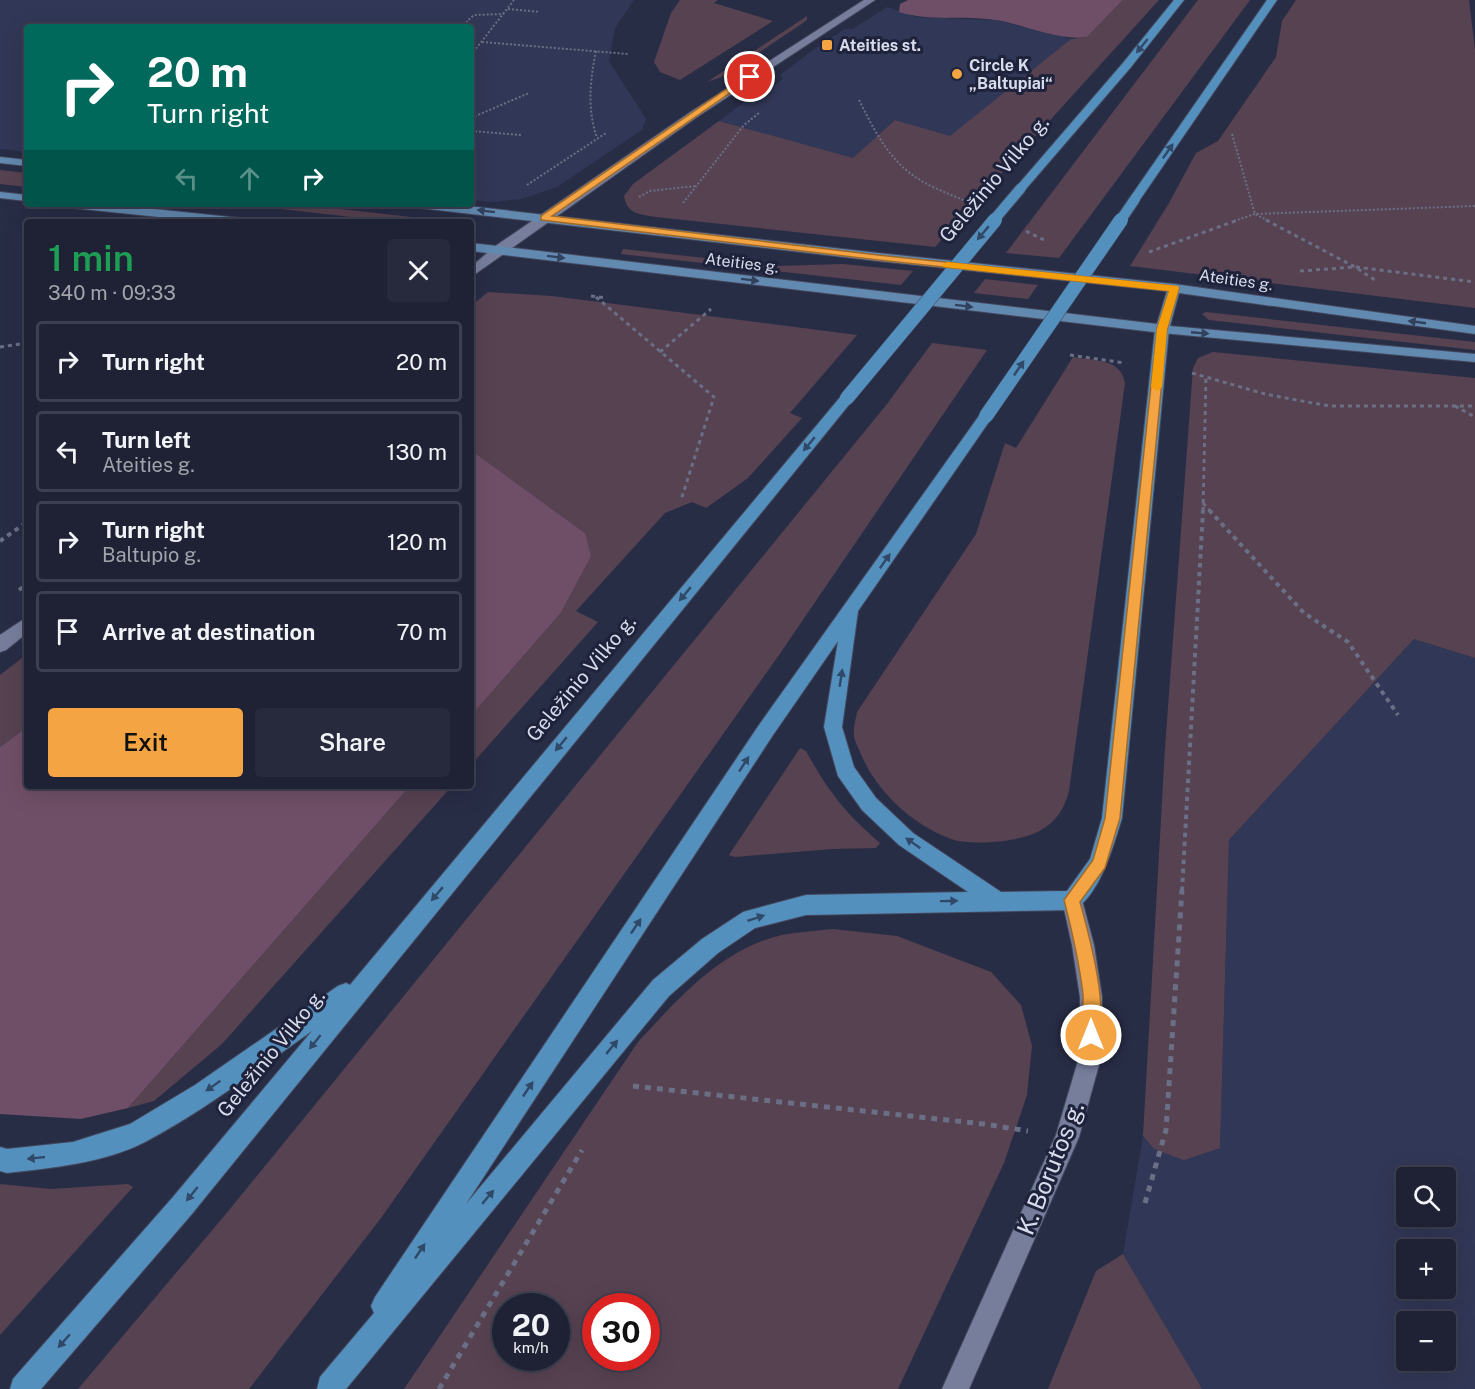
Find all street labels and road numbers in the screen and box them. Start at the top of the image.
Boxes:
street label: Geležinio Vilko g. [934,111,1054,247]
street label: Ateities g. [704,249,780,277]
street label: Ateities g. [1198,265,1274,295]
street label: Geležinio Vilko g. [521,610,641,746]
street label: Geležinio Vilko g. [212,984,330,1122]
street label: K. Borutos g. [1011,1097,1089,1239]

